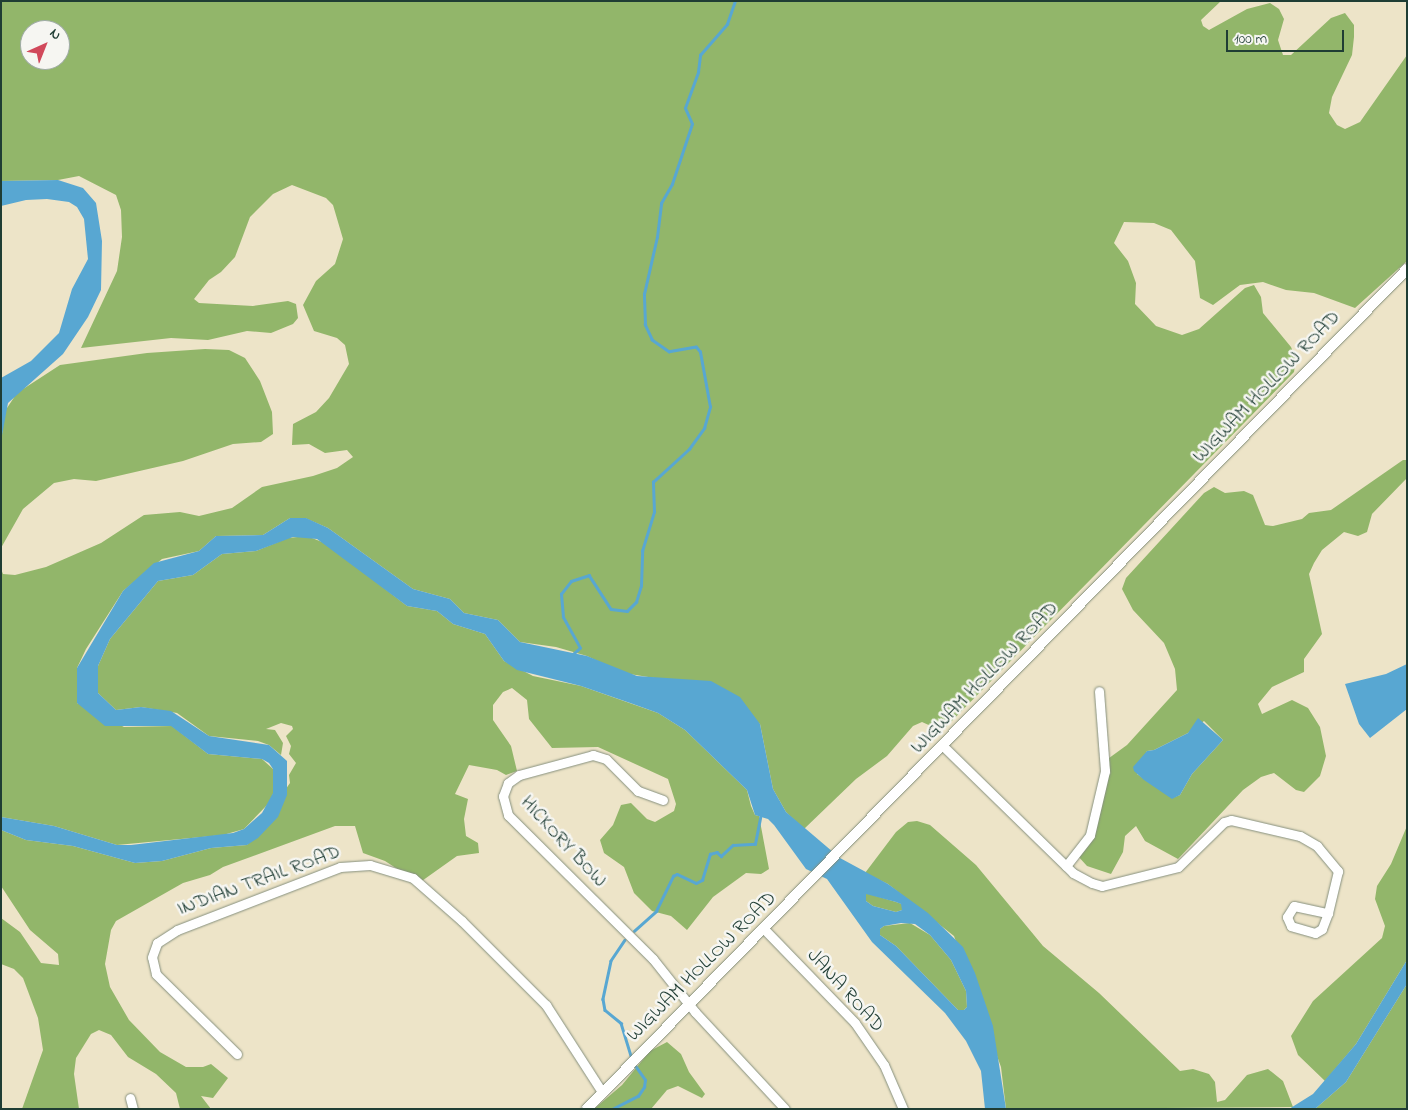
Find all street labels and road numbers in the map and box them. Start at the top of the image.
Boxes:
street label: WIGWAM HOLLOW ROAD [1188,306,1346,468]
street label: WIGWAM HOLLOW ROAD [906,597,1064,759]
street label: HICKORY BOW [515,791,611,893]
street label: INDIAN TRAIL ROAD [174,840,344,922]
street label: WIGWAM HOLLOW ROAD [622,887,782,1047]
street label: JANA ROAD [801,944,889,1038]

